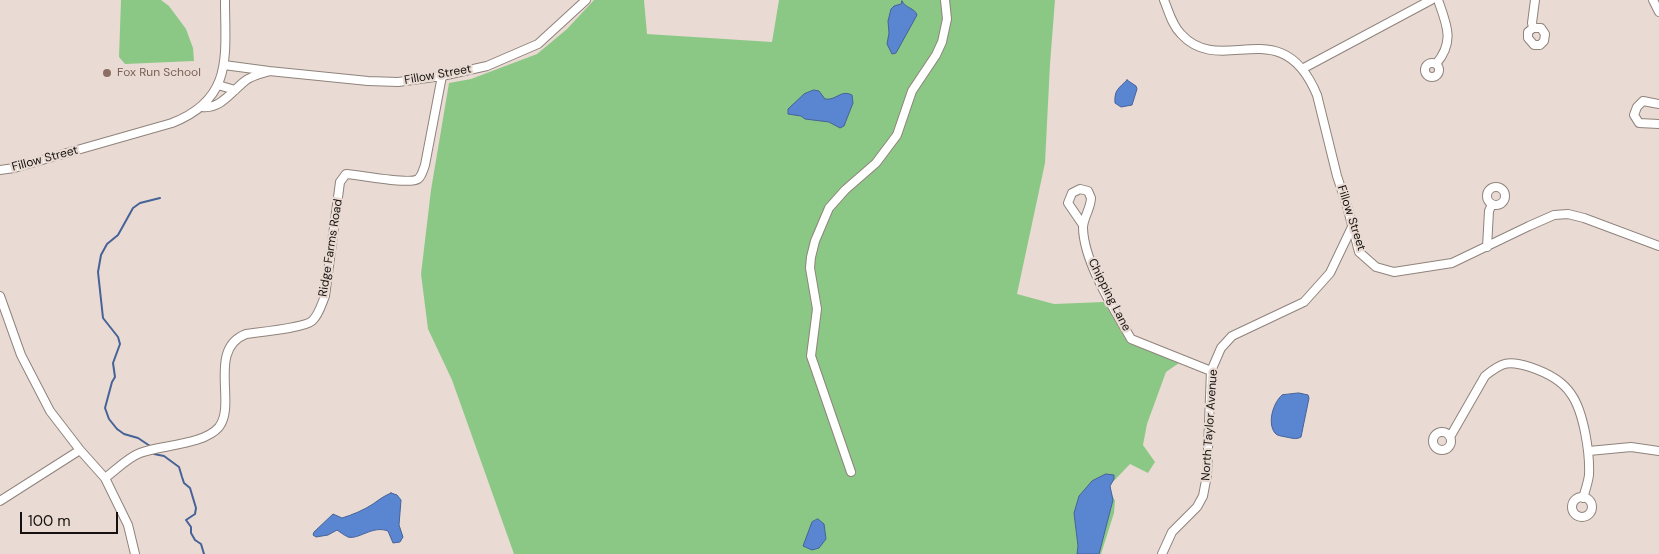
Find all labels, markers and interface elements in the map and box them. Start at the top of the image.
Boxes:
street label: Fillow Street [403,62,473,88]
place label: Fox Run School [117,66,201,80]
marker: Fox Run School [101,67,113,79]
street label: Fillow Street [10,143,80,175]
street label: Fillow Street [1334,183,1368,253]
street label: Ridge Farms Road [316,198,346,298]
street label: Chipping Lane [1085,256,1133,334]
street label: North Taylor Avenue [1199,369,1221,481]
scale bar [22,502,120,534]
text: 100 m [28,511,71,531]

